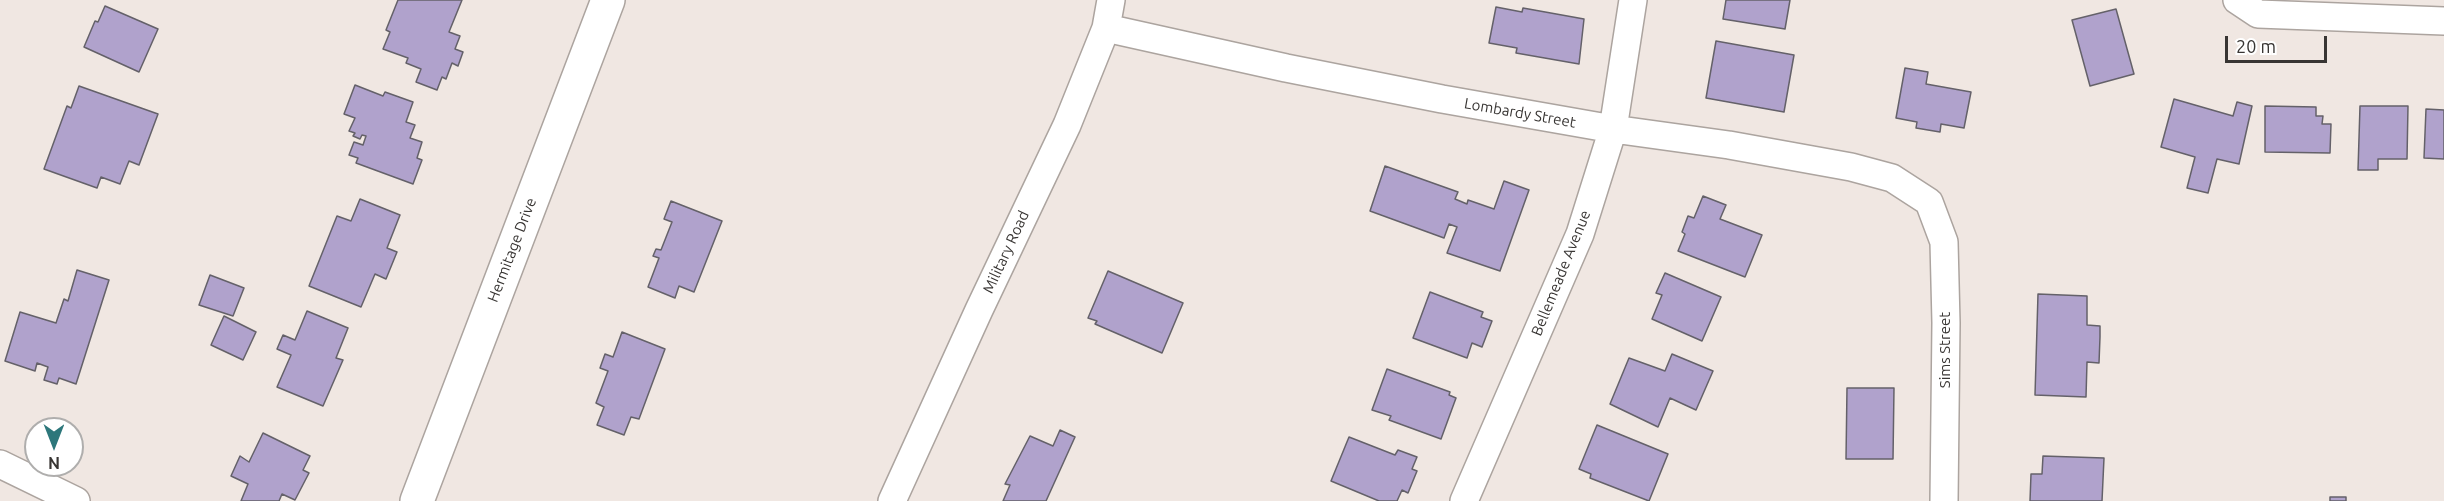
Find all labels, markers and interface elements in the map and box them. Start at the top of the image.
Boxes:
scale bar [2228,24,2330,62]
text: 20 m [2236,36,2276,56]
street label: Lombardy Street [1463,94,1577,132]
street label: Hermitage Drive [484,195,540,305]
street label: Military Road [979,208,1033,296]
street label: Bellemeade Avenue [1528,208,1594,338]
street label: Sims Street [1936,312,1954,388]
north arrow [24,417,84,477]
text: N [48,454,60,472]

